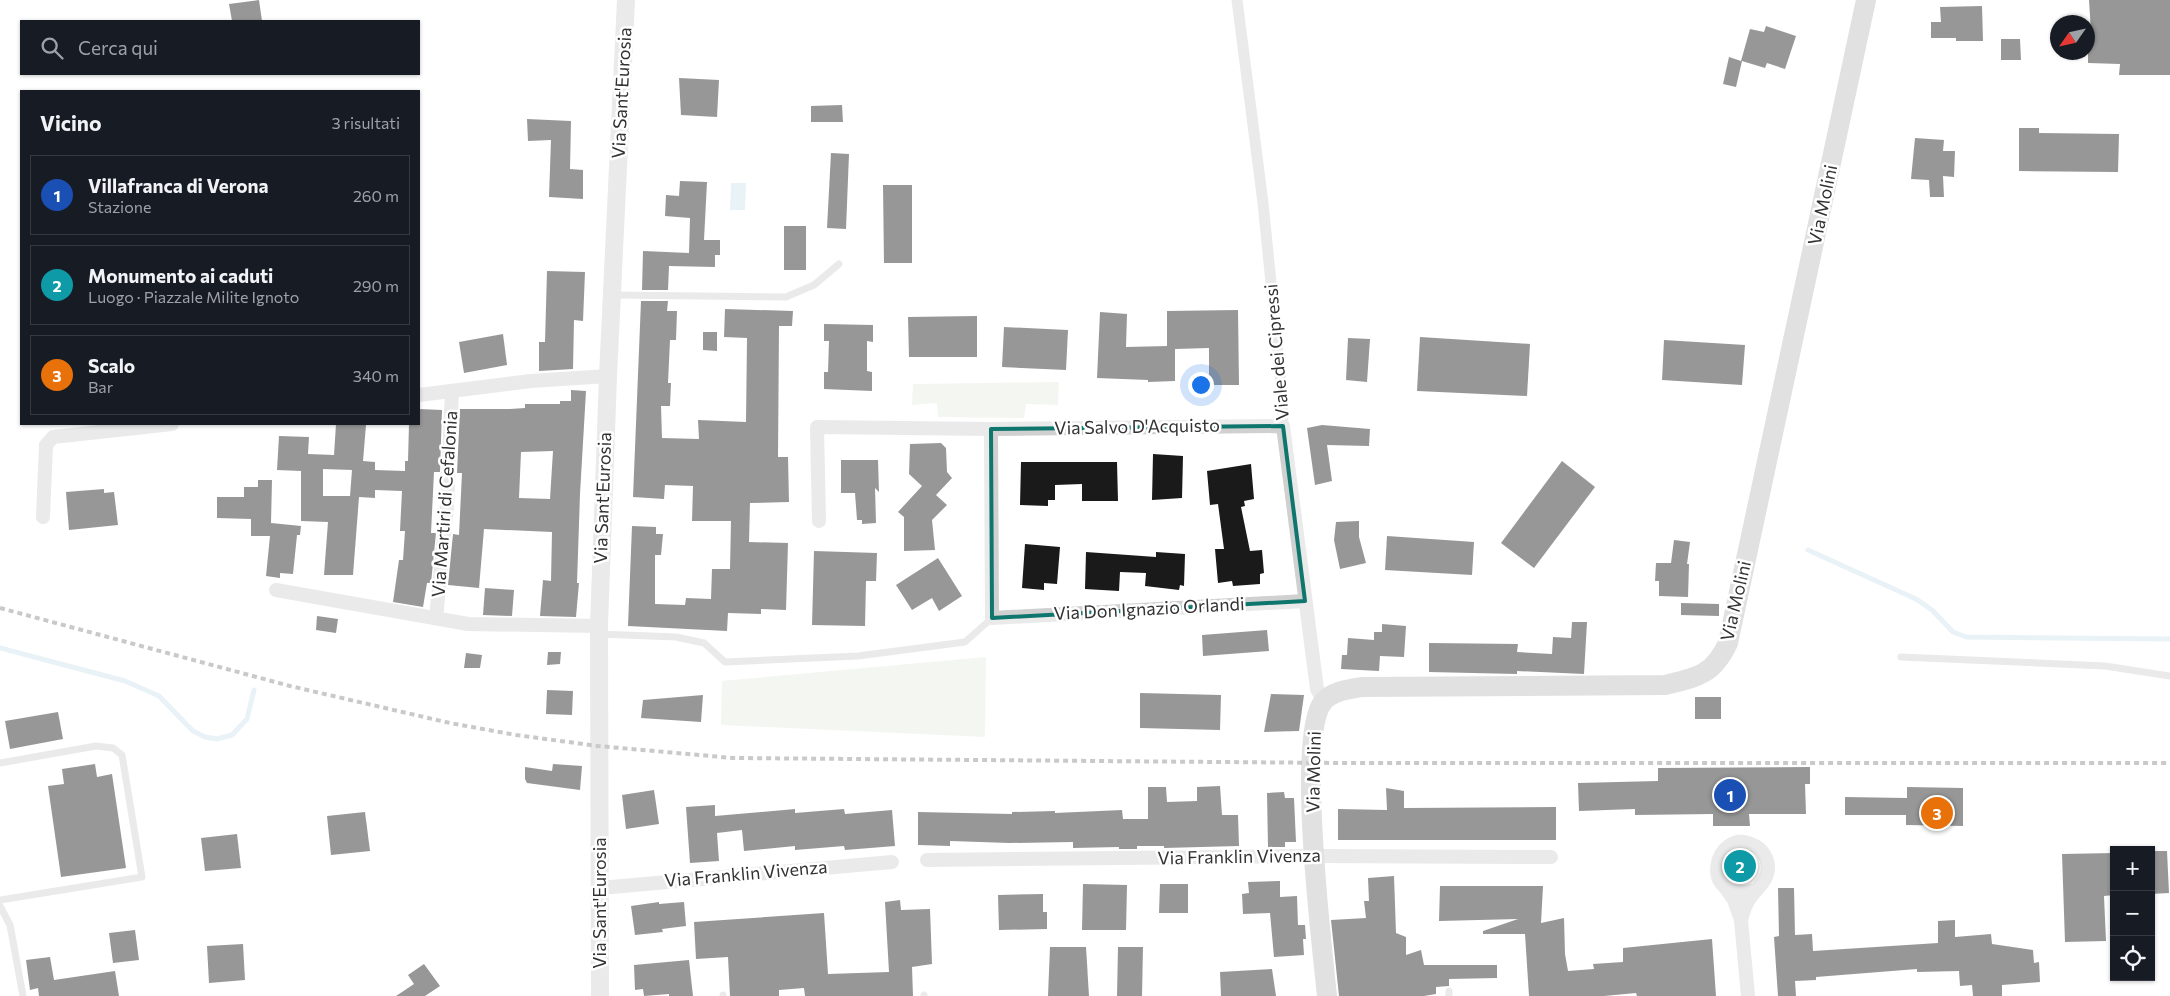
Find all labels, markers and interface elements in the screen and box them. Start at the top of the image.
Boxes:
north arrow [2050,15,2095,60]
search box [20,20,420,75]
street label: Via Sant'Eurosia [607,27,635,159]
icon: search [38,34,66,62]
text: Cerca qui [78,36,158,59]
text: Vicino [40,110,101,135]
text: 3 risultati [331,113,400,132]
street label: Via Molini [1803,162,1841,247]
text: Villafranca di Verona [88,174,269,197]
text: 1 [53,186,61,205]
text: 260 m [353,186,399,205]
text: Stazione [88,197,151,216]
text: Monumento ai caduti [88,264,273,287]
text: 2 [52,276,62,295]
text: 290 m [353,276,399,295]
street label: Viale dei Cipressi [1259,283,1293,421]
text: Luogo · Piazzale Milite Ignoto [88,287,299,306]
text: Scalo [88,354,135,377]
text: 3 [52,366,62,385]
text: 340 m [353,366,399,385]
your location [1188,372,1214,398]
text: Bar [88,377,113,396]
street label: Via Martiri di Cefalonia [427,410,461,598]
street label: Via Salvo D'Acquisto [1054,414,1220,438]
street label: Via Sant'Eurosia [589,432,615,564]
street label: Via Molini [1715,558,1755,643]
street label: Via Don Ignazio Orlandi [1053,592,1245,624]
street label: Via Molini [1301,731,1325,813]
pin: 1 [1714,776,1746,814]
pin: 3 [1921,794,1953,832]
street label: Via Sant'Eurosia [588,837,610,969]
street label: Via Franklin Vivenza [1157,844,1321,868]
map controls [2110,846,2155,981]
button: + [2110,846,2155,891]
pin: 2 [1724,847,1756,885]
street label: Via Franklin Vivenza [664,855,828,891]
button: − [2110,891,2155,936]
button: locate [2110,936,2155,981]

